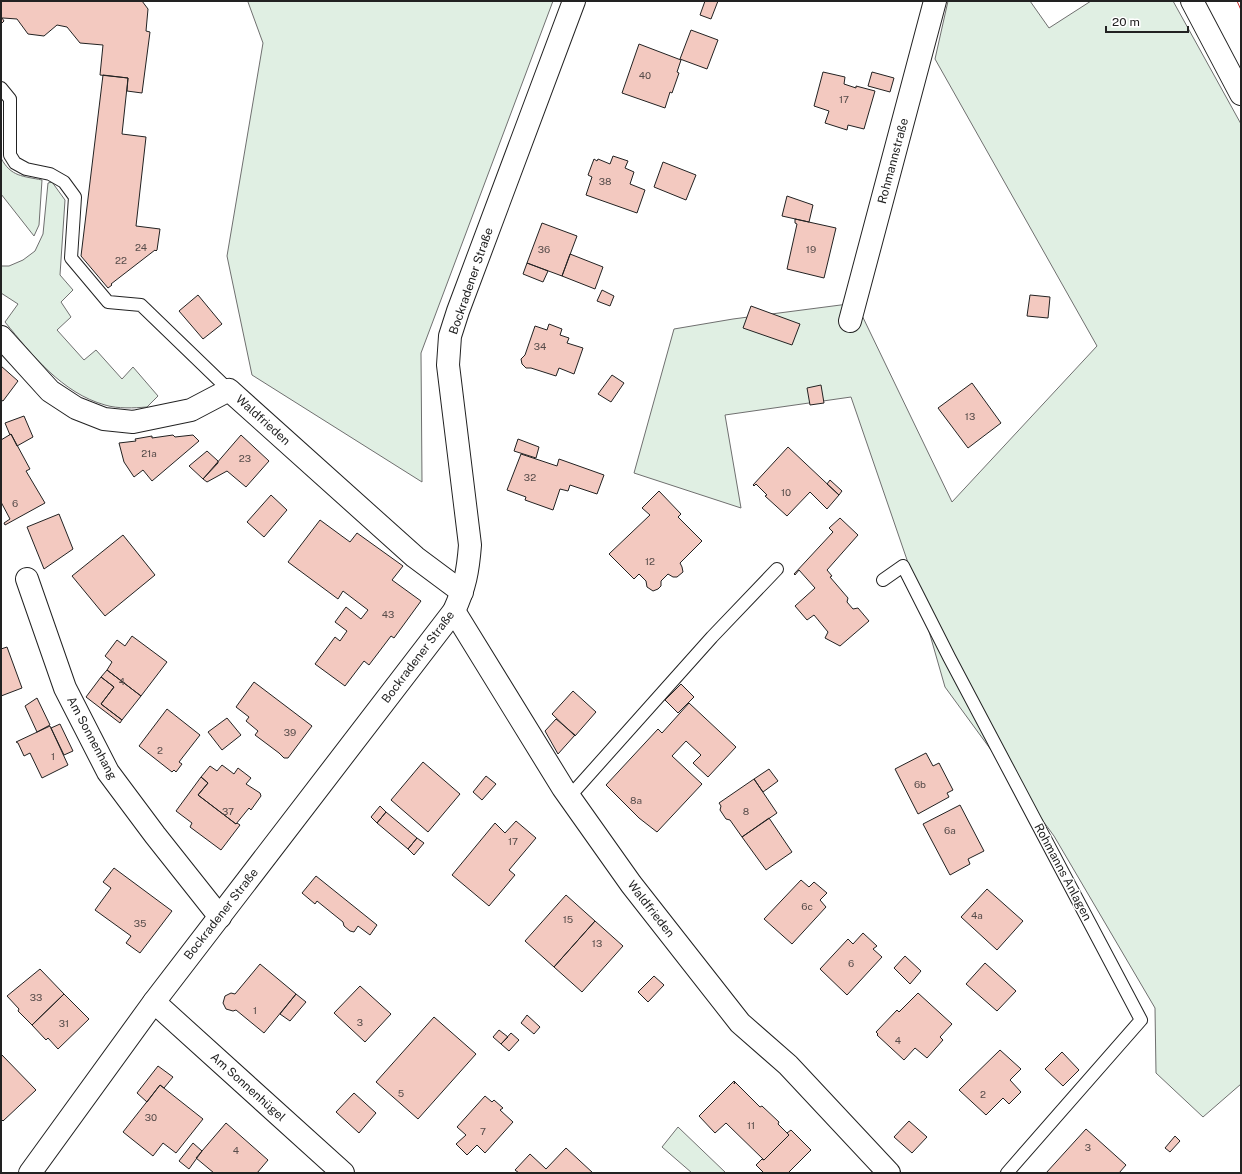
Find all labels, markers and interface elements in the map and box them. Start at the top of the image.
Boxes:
scale bar [1106,8,1188,34]
text: 20 m [1112,15,1140,29]
house number: 40 [639,69,651,81]
house number: 17 [839,93,849,105]
street label: Rohmannstraße [875,117,911,205]
house number: 38 [599,175,611,187]
street label: Bockradener Straße [446,226,496,336]
house number: 24 [135,241,147,253]
house number: 36 [538,243,550,255]
house number: 19 [806,243,816,255]
house number: 22 [115,254,127,266]
house number: 34 [534,340,546,352]
street label: Waldfrieden [233,392,293,448]
house number: 13 [965,410,975,422]
house number: 21a [141,447,157,459]
house number: 23 [239,452,251,464]
house number: 32 [524,471,536,483]
house number: 10 [781,486,791,498]
house number: 6 [12,497,18,509]
house number: 12 [645,555,655,567]
street label: Bockradener Straße [379,608,457,706]
house number: 43 [382,608,394,620]
house number: 4 [119,675,125,687]
street label: Am Sonnenhang [64,694,120,782]
house number: 39 [284,726,296,738]
house number: 2 [157,744,163,756]
house number: 1 [51,750,55,762]
house number: 6b [914,778,926,790]
house number: 8a [630,794,642,806]
house number: 37 [222,805,234,817]
house number: 8 [743,805,749,817]
street label: Rohmanns Anlagen [1031,821,1095,923]
house number: 6a [944,824,956,836]
house number: 17 [508,835,518,847]
street label: Bockradener Straße [181,865,261,962]
street label: Waldfrieden [625,878,678,940]
house number: 6c [801,900,813,912]
house number: 4a [971,909,983,921]
house number: 15 [563,913,573,925]
house number: 35 [134,917,146,929]
house number: 13 [592,937,602,949]
house number: 6 [848,957,854,969]
house number: 33 [30,991,42,1003]
house number: 1 [253,1004,257,1016]
house number: 3 [357,1016,363,1028]
house number: 31 [59,1017,69,1029]
house number: 4 [895,1034,901,1046]
street label: Am Sonnenhügel [208,1050,289,1124]
house number: 5 [398,1087,404,1099]
house number: 2 [980,1088,986,1100]
house number: 30 [145,1111,157,1123]
house number: 11 [747,1119,755,1131]
house number: 7 [480,1125,486,1137]
house number: 3 [1085,1141,1091,1153]
house number: 4 [233,1144,239,1156]

